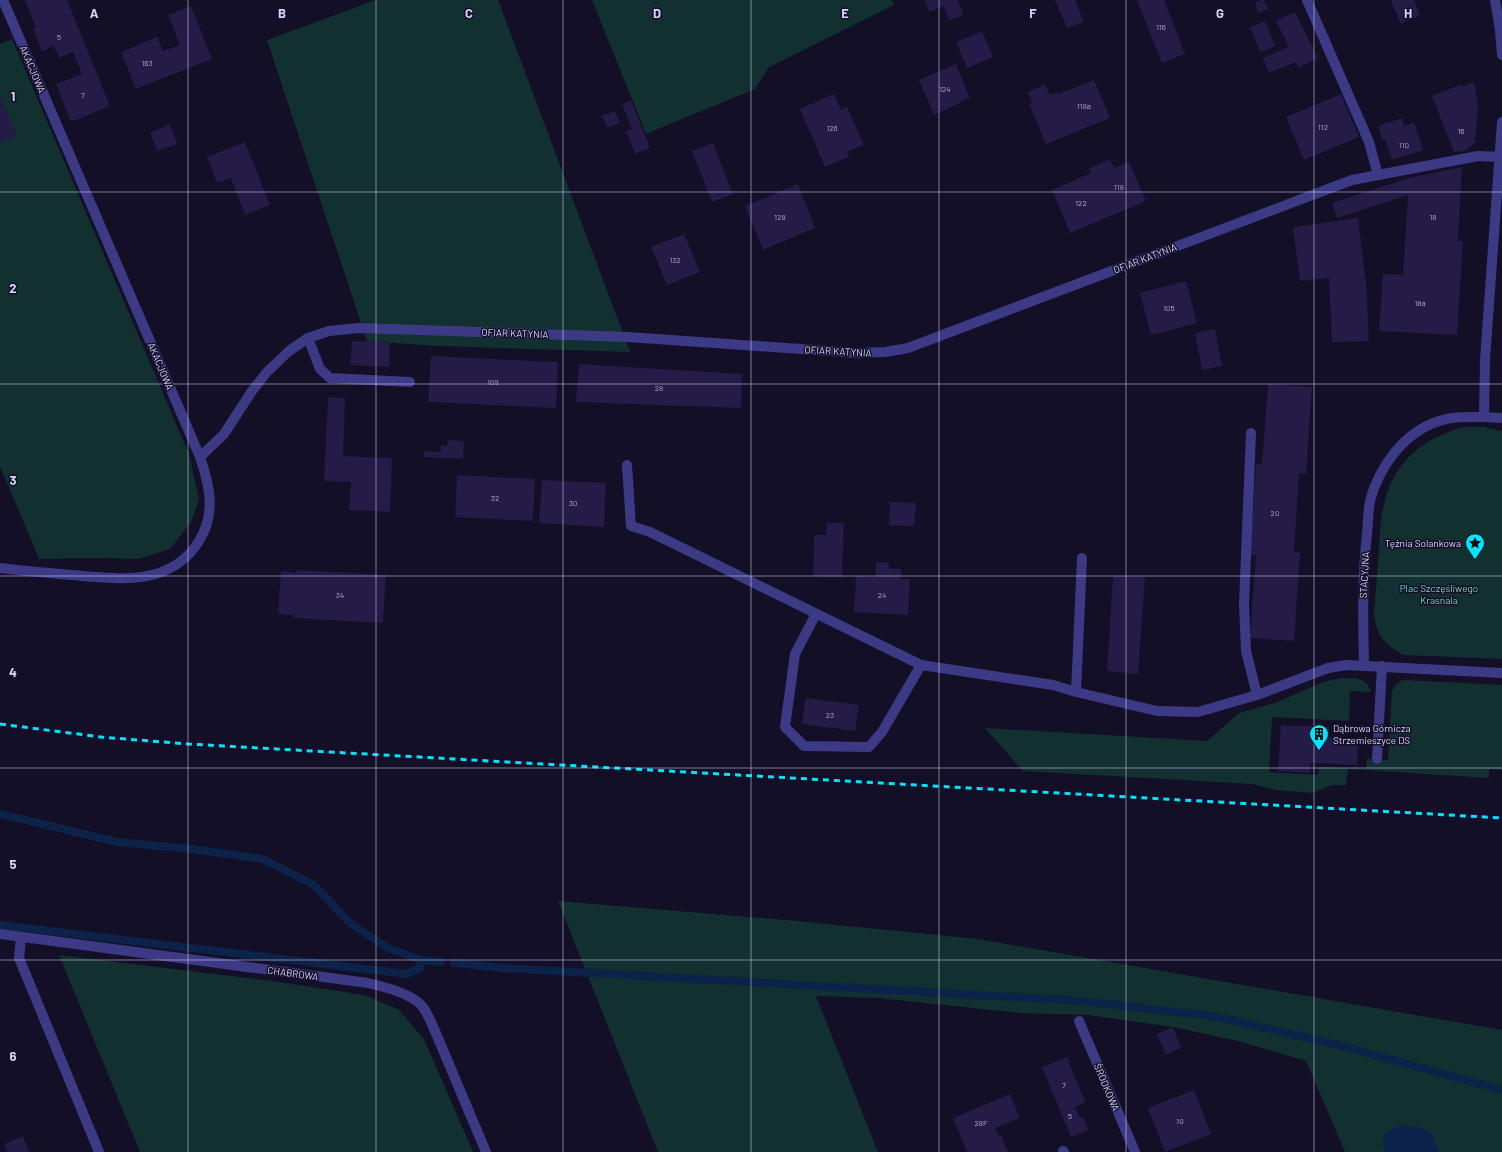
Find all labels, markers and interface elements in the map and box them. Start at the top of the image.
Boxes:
text: A [90,5,99,21]
text: B [278,5,286,21]
text: C [465,5,473,21]
text: D [653,5,661,21]
text: E [841,5,849,21]
text: F [1029,5,1037,21]
text: G [1216,5,1224,21]
text: H [1404,5,1412,21]
house number: 116 [1156,22,1166,32]
house number: 5 [57,32,61,42]
street label: AKACJOWA [18,43,48,95]
house number: 163 [141,58,153,68]
house number: 124 [939,84,951,94]
text: 1 [11,88,15,104]
house number: 7 [81,90,85,100]
house number: 118a [1077,101,1091,111]
house number: 112 [1318,122,1328,132]
house number: 126 [826,123,838,133]
house number: 16 [1458,126,1464,136]
house number: 110 [1399,140,1409,150]
house number: 118 [1114,182,1124,192]
house number: 122 [1075,198,1087,208]
house number: 128 [774,212,786,222]
house number: 18 [1430,212,1436,222]
street label: OFIAR KATYNIA [1112,240,1178,276]
house number: 132 [669,255,681,265]
text: 2 [9,280,17,296]
house number: 18a [1414,298,1426,308]
house number: 105 [1163,303,1175,313]
street label: OFIAR KATYNIA [481,326,549,340]
street label: AKACJOWA [146,340,176,392]
street label: OFIAR KATYNIA [804,343,872,359]
house number: 109 [487,377,499,387]
house number: 28 [655,383,663,393]
text: 3 [9,472,17,488]
house number: 32 [491,493,499,503]
house number: 30 [569,498,577,508]
house number: 20 [1271,508,1279,518]
place icon: Tężnia Solankowa [1464,532,1486,560]
place label: Tężnia Solankowa [1385,537,1461,549]
street label: STACYJNA [1357,551,1371,599]
park label: Plac Szczęśliwego Krasnala [1400,582,1478,606]
house number: 34 [336,590,344,600]
house number: 24 [878,590,886,600]
text: 4 [9,664,17,680]
house number: 23 [826,710,834,720]
place label: Dąbrowa Górnicza Strzemieszyce DS [1333,722,1411,746]
building icon: Dąbrowa Górnicza Strzemieszyce DS [1308,723,1330,751]
text: 5 [9,856,17,872]
street label: CHABROWA [267,963,319,983]
text: 6 [10,1048,17,1064]
street label: ŚRODKOWA [1092,1061,1122,1113]
house number: 7 [1062,1080,1066,1090]
house number: 5 [1068,1111,1072,1121]
house number: 10 [1176,1116,1184,1126]
house number: 28F [975,1118,988,1128]

